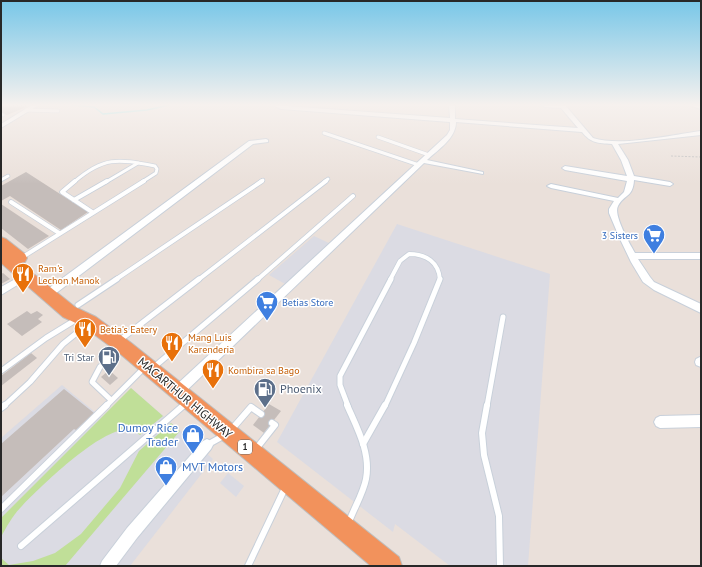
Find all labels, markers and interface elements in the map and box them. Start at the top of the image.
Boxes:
supermarket icon: 3 Sisters [641,222,667,255]
place label: 3 Sisters [602,229,638,242]
restaurant icon: Ram's Lechon Manok [10,261,36,294]
place label: Ram's Lechon Manok [38,262,100,287]
supermarket icon: Betias Store [254,289,280,322]
place label: Betias Store [282,296,333,309]
restaurant icon: Betia's Eatery [72,316,98,349]
place label: Betia's Eatery [100,323,157,336]
restaurant icon: Mang Luis Karenderia [159,330,185,363]
place label: Mang Luis Karenderia [188,331,234,356]
fuel station icon: Tri Star [96,344,122,377]
place label: Tri Star [64,351,95,364]
street label: MACARTHUR HIGHWAY [135,354,236,442]
restaurant icon: Kombira sa Bago [200,357,226,390]
place label: Kombira sa Bago [228,364,300,377]
fuel station icon: Phoenix [252,376,278,409]
place label: Phoenix [280,381,322,396]
place label: Dumoy Rice Trader [118,420,178,449]
shop icon: Dumoy Rice Trader [180,422,206,455]
road number: 1 [238,440,252,454]
shop icon: MVT Motors [153,454,179,487]
place label: MVT Motors [182,459,243,474]

